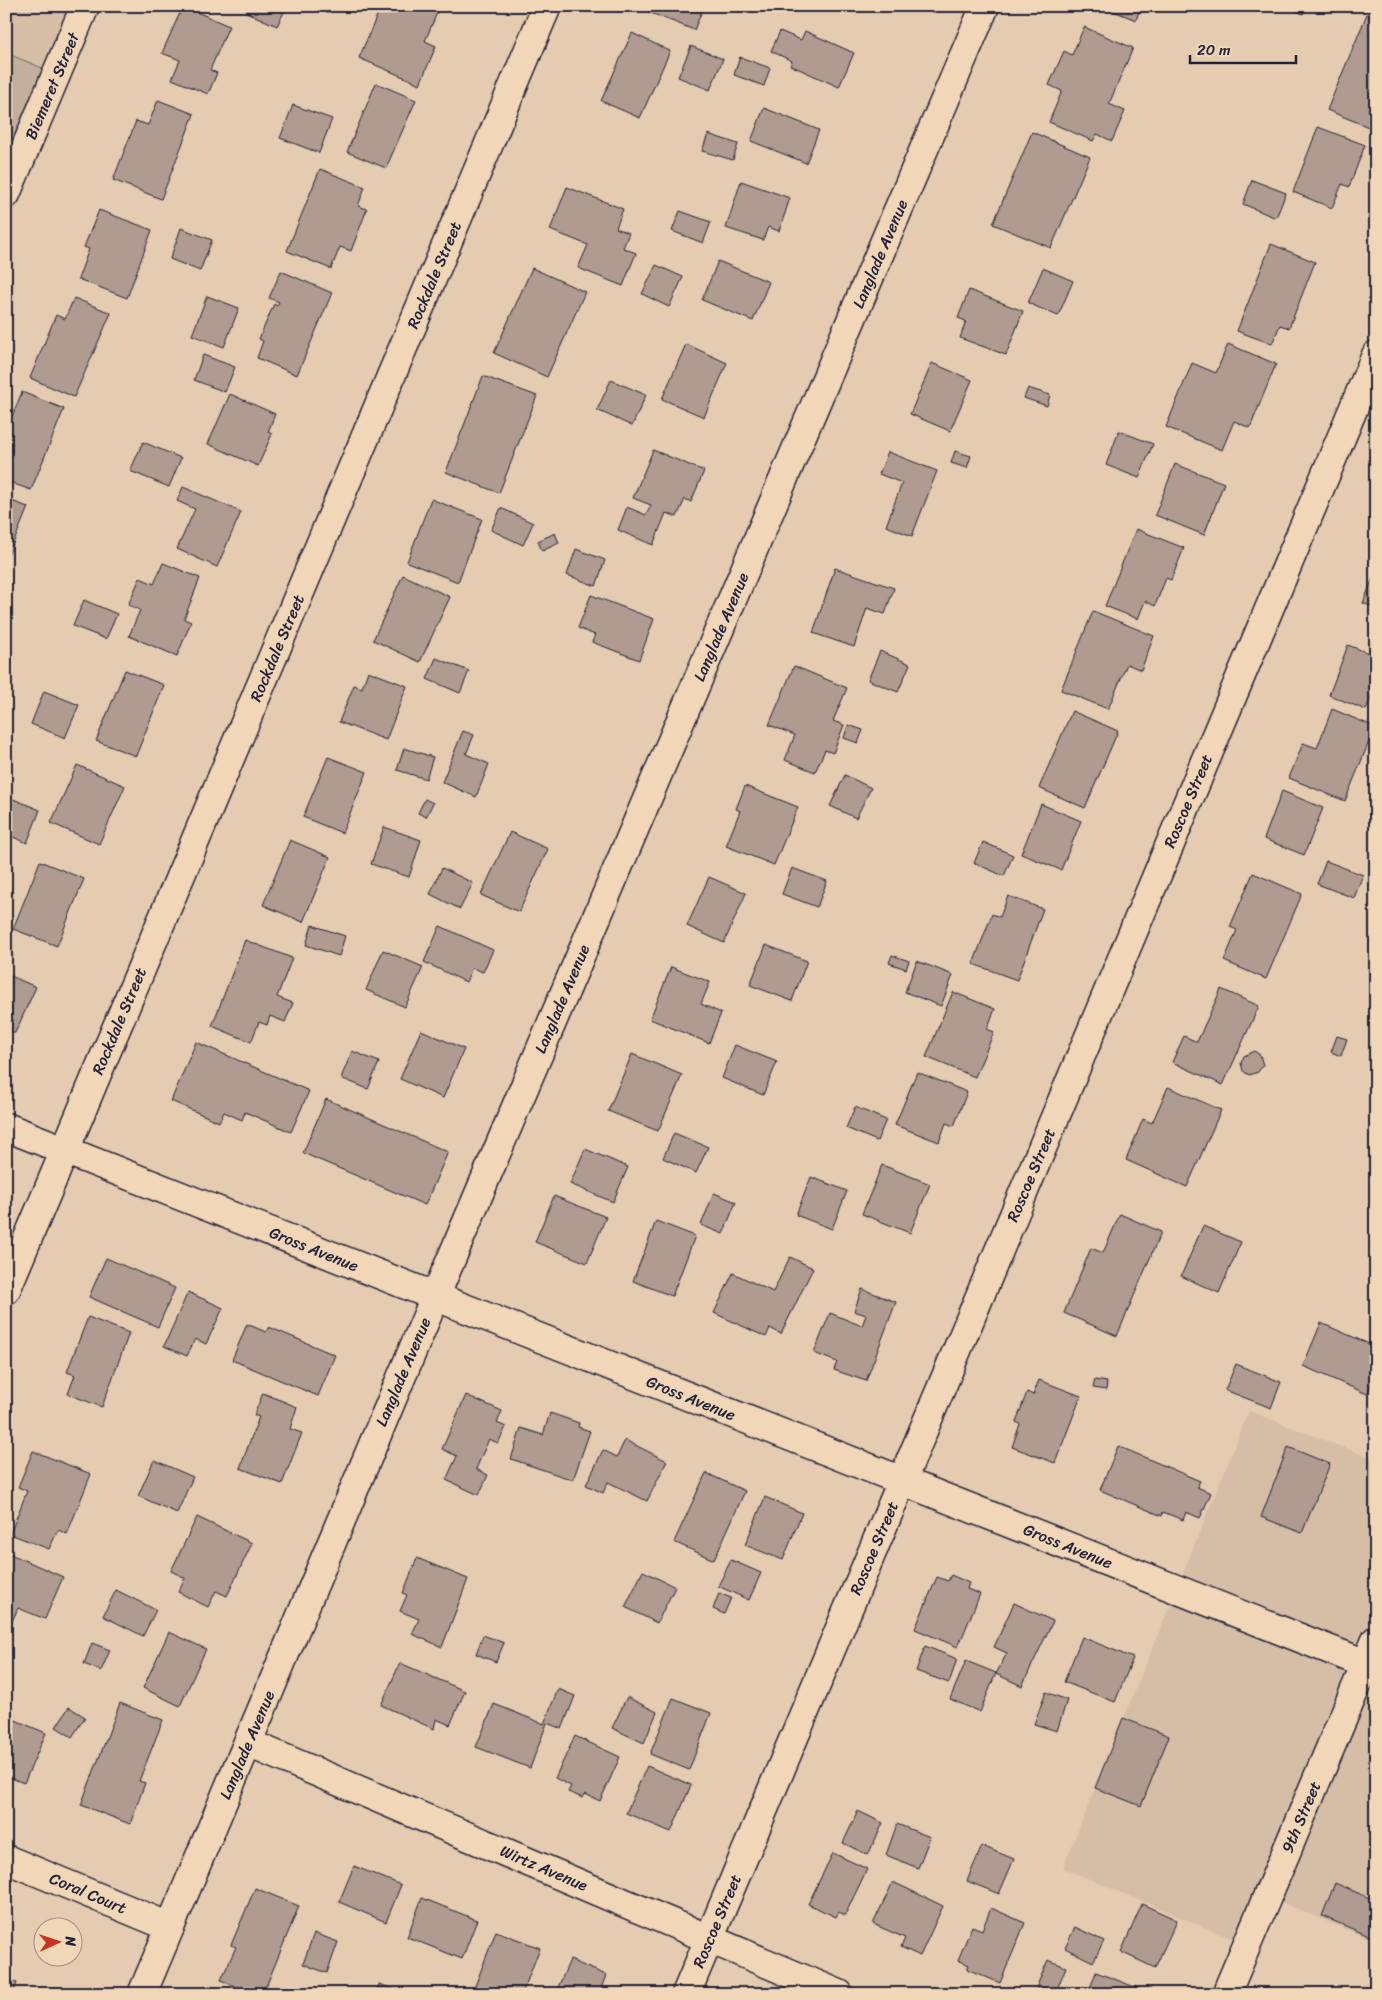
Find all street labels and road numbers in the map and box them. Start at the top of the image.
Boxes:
street label: Biemeret Street [16,27,88,144]
street label: Langlade Avenue [844,195,916,313]
street label: Rockdale Street [398,217,470,333]
street label: Langlade Avenue [685,568,757,686]
street label: Rockdale Street [241,590,313,706]
street label: Roscoe Street [1155,749,1221,853]
street label: Langlade Avenue [526,940,598,1058]
street label: Rockdale Street [83,963,155,1079]
street label: Roscoe Street [998,1123,1064,1227]
street label: Gross Avenue [265,1218,363,1280]
street label: Langlade Avenue [367,1313,439,1431]
street label: Gross Avenue [642,1367,740,1429]
street label: Roscoe Street [841,1496,907,1600]
street label: Gross Avenue [1019,1515,1117,1577]
street label: Langlade Avenue [211,1686,283,1804]
street label: 9th Street [1273,1776,1329,1858]
street label: Wirtz Avenue [495,1836,593,1900]
street label: Coral Court [45,1864,131,1922]
street label: Roscoe Street [684,1869,750,1973]

